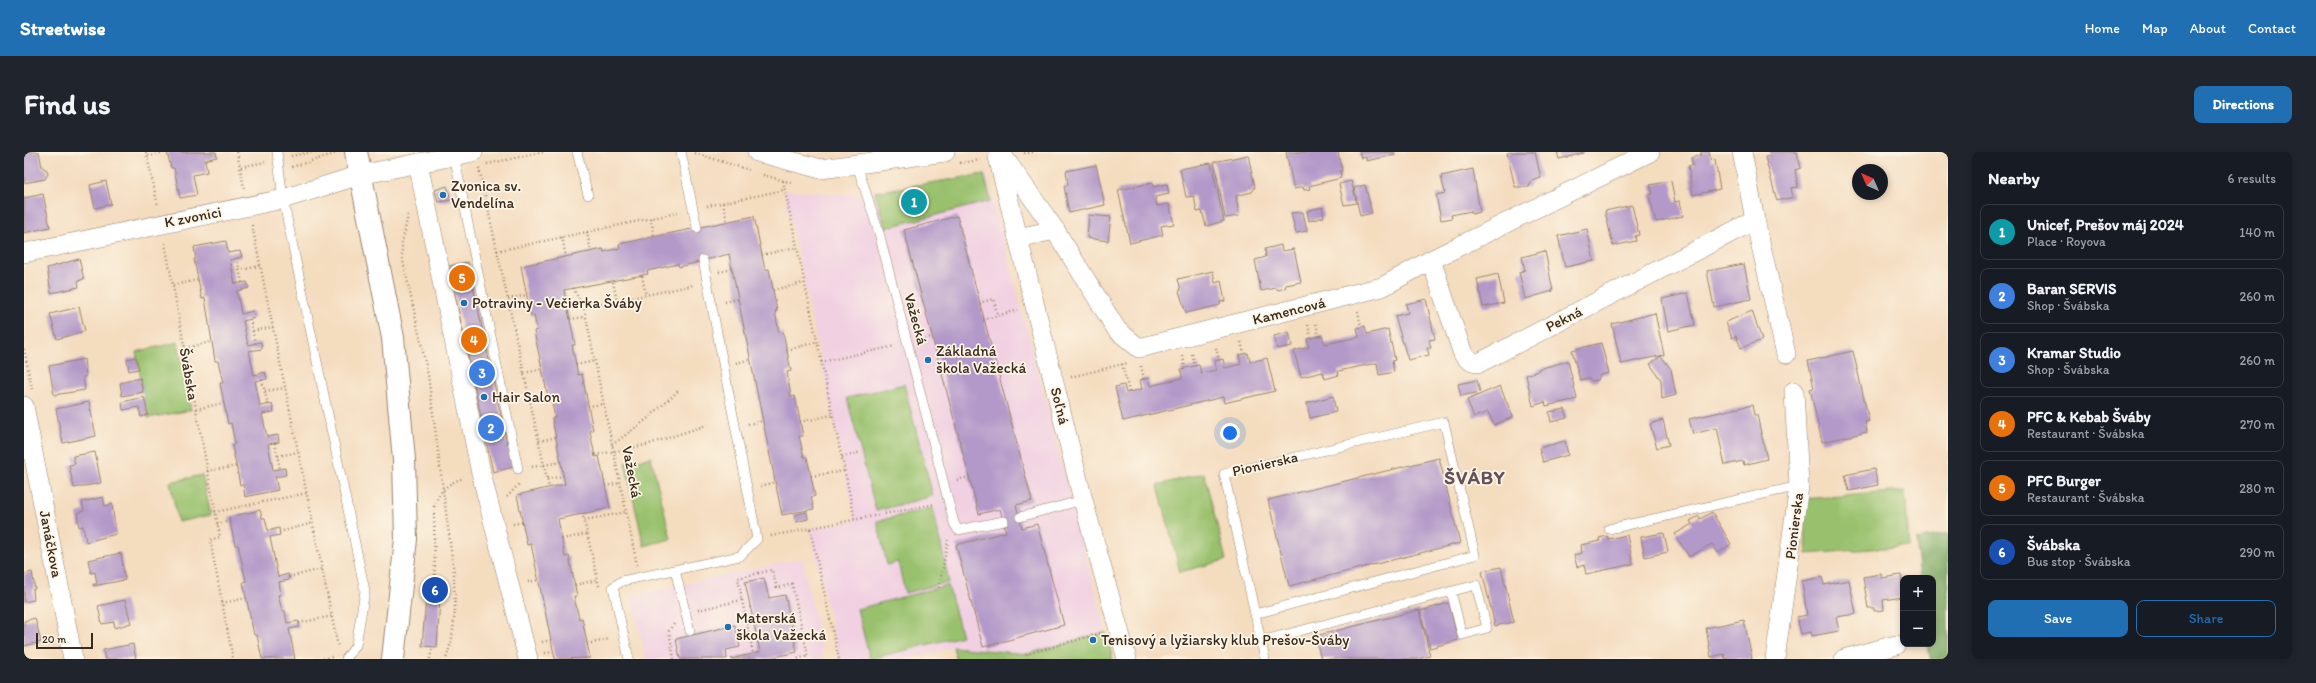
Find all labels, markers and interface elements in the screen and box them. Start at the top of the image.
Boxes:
text: Streetwise [20,17,106,40]
text: Home [2085,20,2120,37]
text: Map [2142,20,2168,37]
text: About [2190,20,2226,37]
text: Contact [2248,20,2296,37]
button: Directions [2194,86,2292,123]
text: Find us [24,87,111,121]
north arrow [1852,164,1888,200]
text: Nearby [1988,168,2040,188]
text: 6 results [2228,171,2276,186]
place label: Zvonica sv. Vendelína [451,177,521,212]
pin: 1 [901,187,927,217]
marker: Zvonica sv. Vendelína [438,190,448,200]
street label: K zvonici [163,203,223,231]
text: Unicef, Prešov máj 2024 [2027,216,2184,234]
text: 1 [1999,225,2005,240]
text: 140 m [2239,225,2275,240]
text: Place · Royova [2027,234,2106,249]
pin: 5 [449,263,475,293]
text: Baran SERVIS [2027,280,2116,298]
text: 2 [1999,289,2005,304]
text: 260 m [2239,289,2275,304]
street label: Važecká [900,291,932,347]
street label: Kamencová [1251,293,1327,329]
place label: Potraviny - Večierka Šváby [472,294,642,312]
marker: Potraviny - Večierka Šváby [459,298,469,308]
text: Shop · Švábska [2027,298,2110,313]
street label: Pekná [1543,302,1586,336]
pin: 4 [461,325,487,355]
place label: Základná škola Važecká [936,342,1026,377]
text: Kramar Studio [2027,344,2121,362]
street label: Švábska [176,346,203,402]
text: 3 [1998,353,2006,368]
text: 260 m [2239,353,2275,368]
marker: Základná škola Važecká [923,355,933,365]
pin: 3 [469,358,495,388]
text: Shop · Švábska [2027,362,2110,377]
street label: Soľná [1047,385,1073,427]
place label: Hair Salon [492,388,561,406]
marker: Hair Salon [479,392,489,402]
text: PFC & Kebab Šváby [2027,408,2150,426]
pin: 2 [478,413,504,443]
text: 4 [1998,417,2006,432]
text: 270 m [2240,417,2275,432]
your location [1220,423,1240,443]
text: Restaurant · Švábska [2027,426,2145,441]
street label: Važecká [618,444,646,500]
street label: Pionierska [1230,448,1300,480]
district label: ŠVÁBY [1444,466,1506,489]
text: PFC Burger [2027,472,2101,490]
text: 5 [1999,481,2005,496]
text: 280 m [2239,481,2275,496]
text: Restaurant · Švábska [2027,490,2145,505]
street label: Pionierska [1781,491,1807,560]
street label: Janáčkova [36,509,66,579]
text: Švábska [2027,536,2080,554]
text: 6 [1999,545,2005,560]
text: 290 m [2239,545,2275,560]
text: Bus stop · Švábska [2027,554,2131,569]
pin: 6 [422,575,448,605]
map controls [1900,575,1936,647]
button: + [1900,575,1936,611]
button: Save [1988,600,2128,637]
button: Share [2136,600,2276,637]
place label: Materská škola Važecká [736,609,826,644]
button: − [1900,611,1936,647]
marker: Materská škola Važecká [723,622,733,632]
scale bar [36,631,93,650]
place label: Tenisový a lyžiarsky klub Prešov-Šváby [1101,631,1349,649]
text: 20 m [42,633,66,646]
marker: Tenisový a lyžiarsky klub Prešov-Šváby [1088,635,1098,645]

